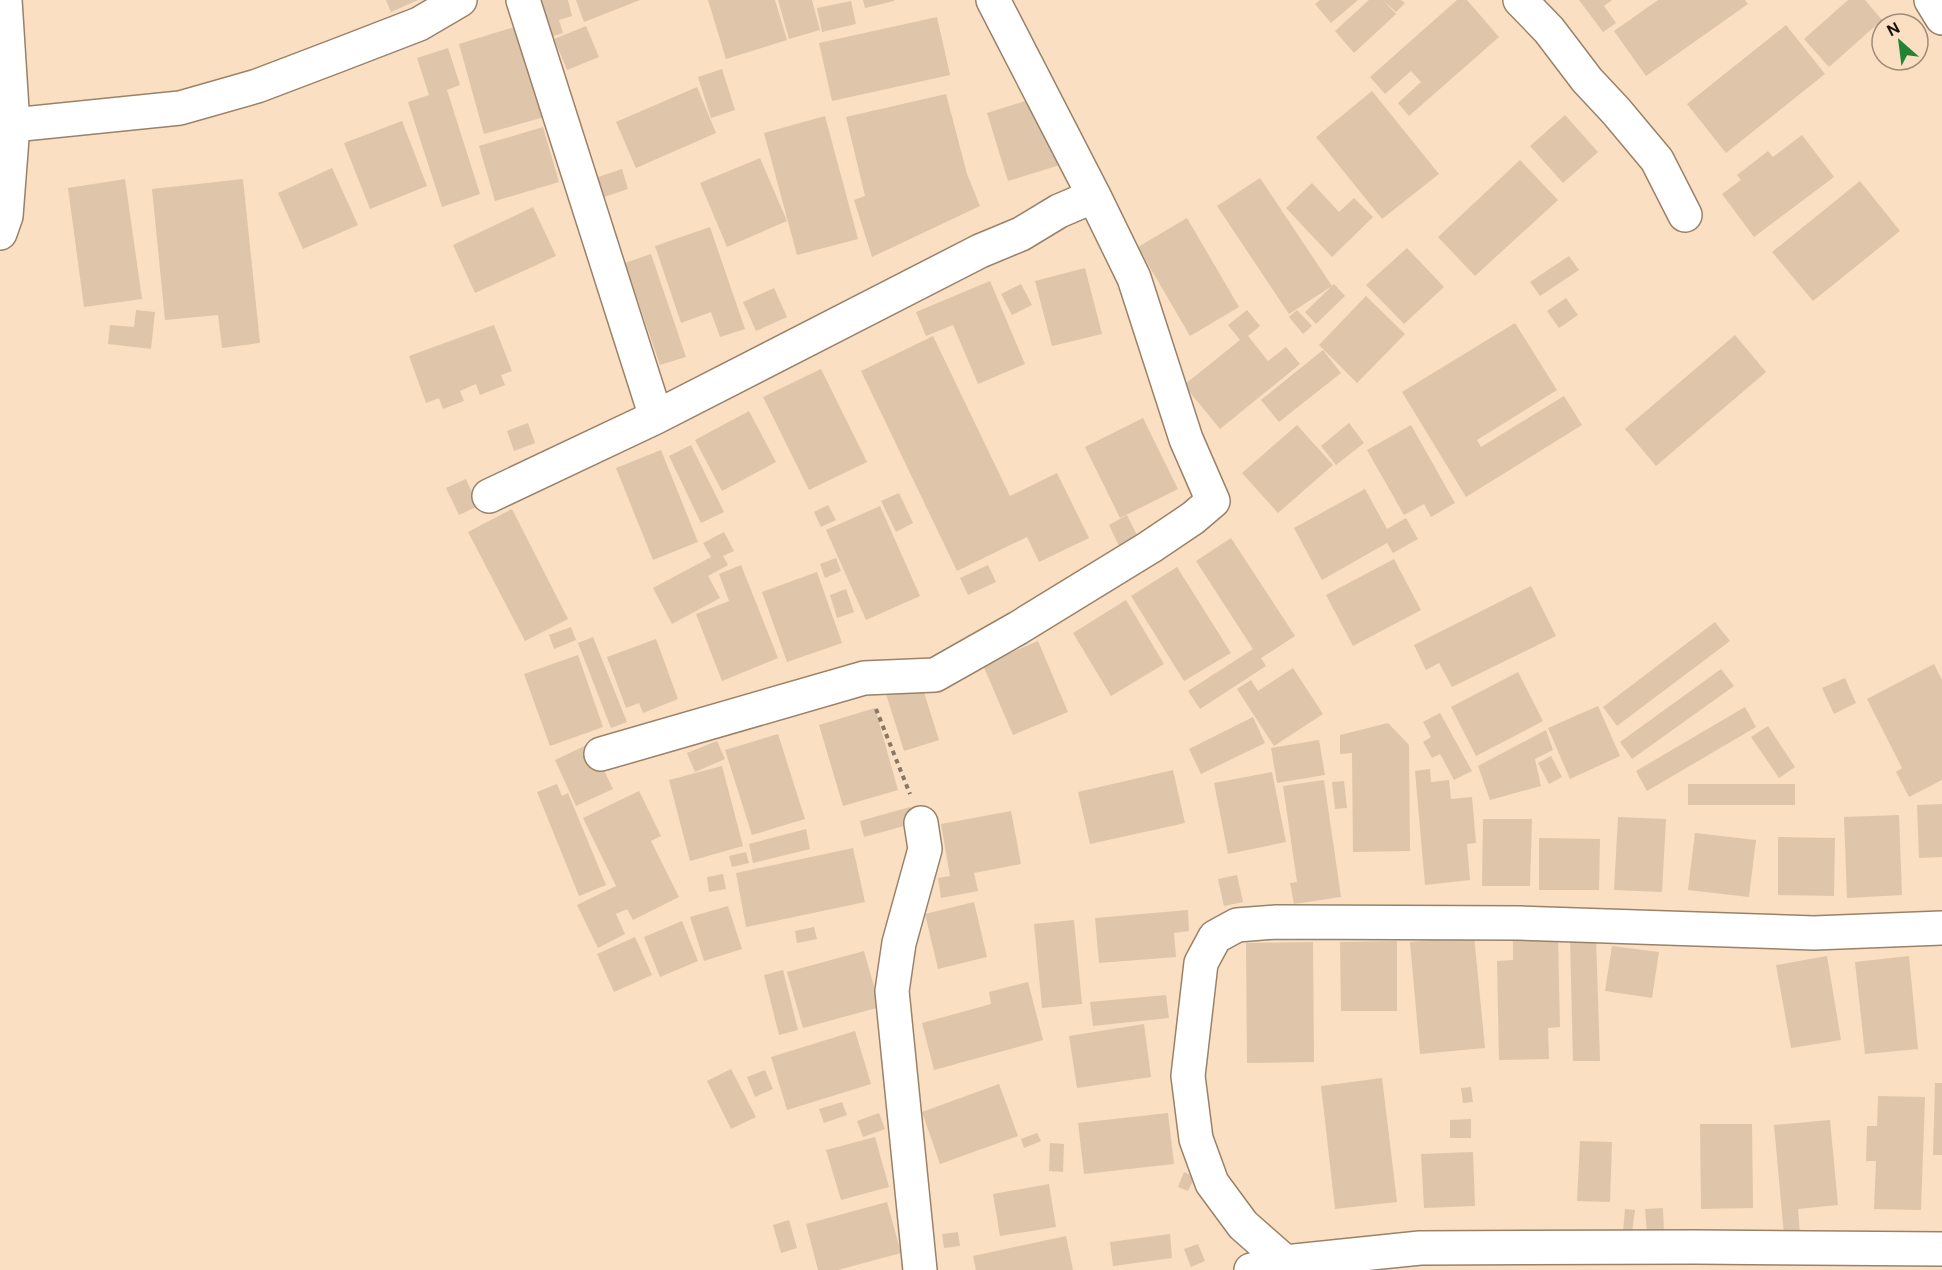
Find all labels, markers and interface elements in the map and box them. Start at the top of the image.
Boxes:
north arrow [1870,12,1930,72]
text: N [1883,17,1903,41]

